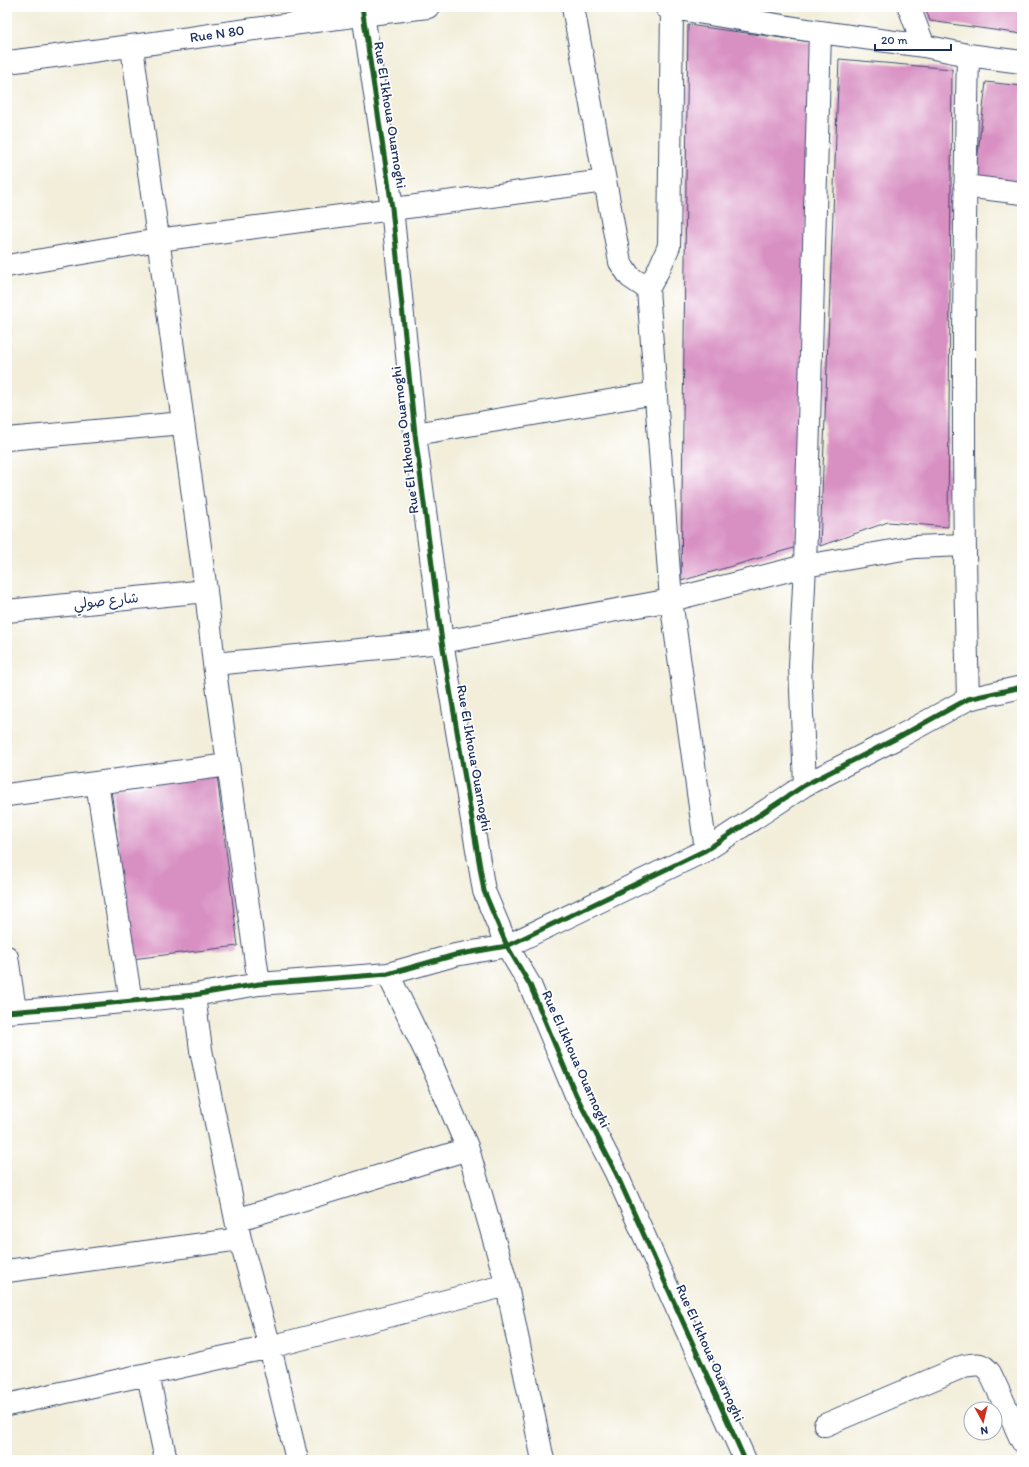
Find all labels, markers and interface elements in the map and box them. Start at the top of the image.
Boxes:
street label: Rue N 80 [189,22,245,46]
scale bar [875,26,951,52]
text: 20 m [881,33,908,47]
street label: Rue EI Ikhoua Ouarnoghi [370,40,410,190]
street label: Rue EI Ikhoua Ouarnoghi [388,365,422,515]
street label: شارع صولي [73,589,140,617]
street label: Rue EI Ikhoua Ouarnoghi [453,683,495,833]
street label: Rue EI Ikhoua Ouarnoghi [538,988,614,1130]
street label: Rue EI Ikhoua Ouarnoghi [672,1282,748,1424]
north arrow [963,1401,1003,1441]
text: N [980,1423,989,1437]

